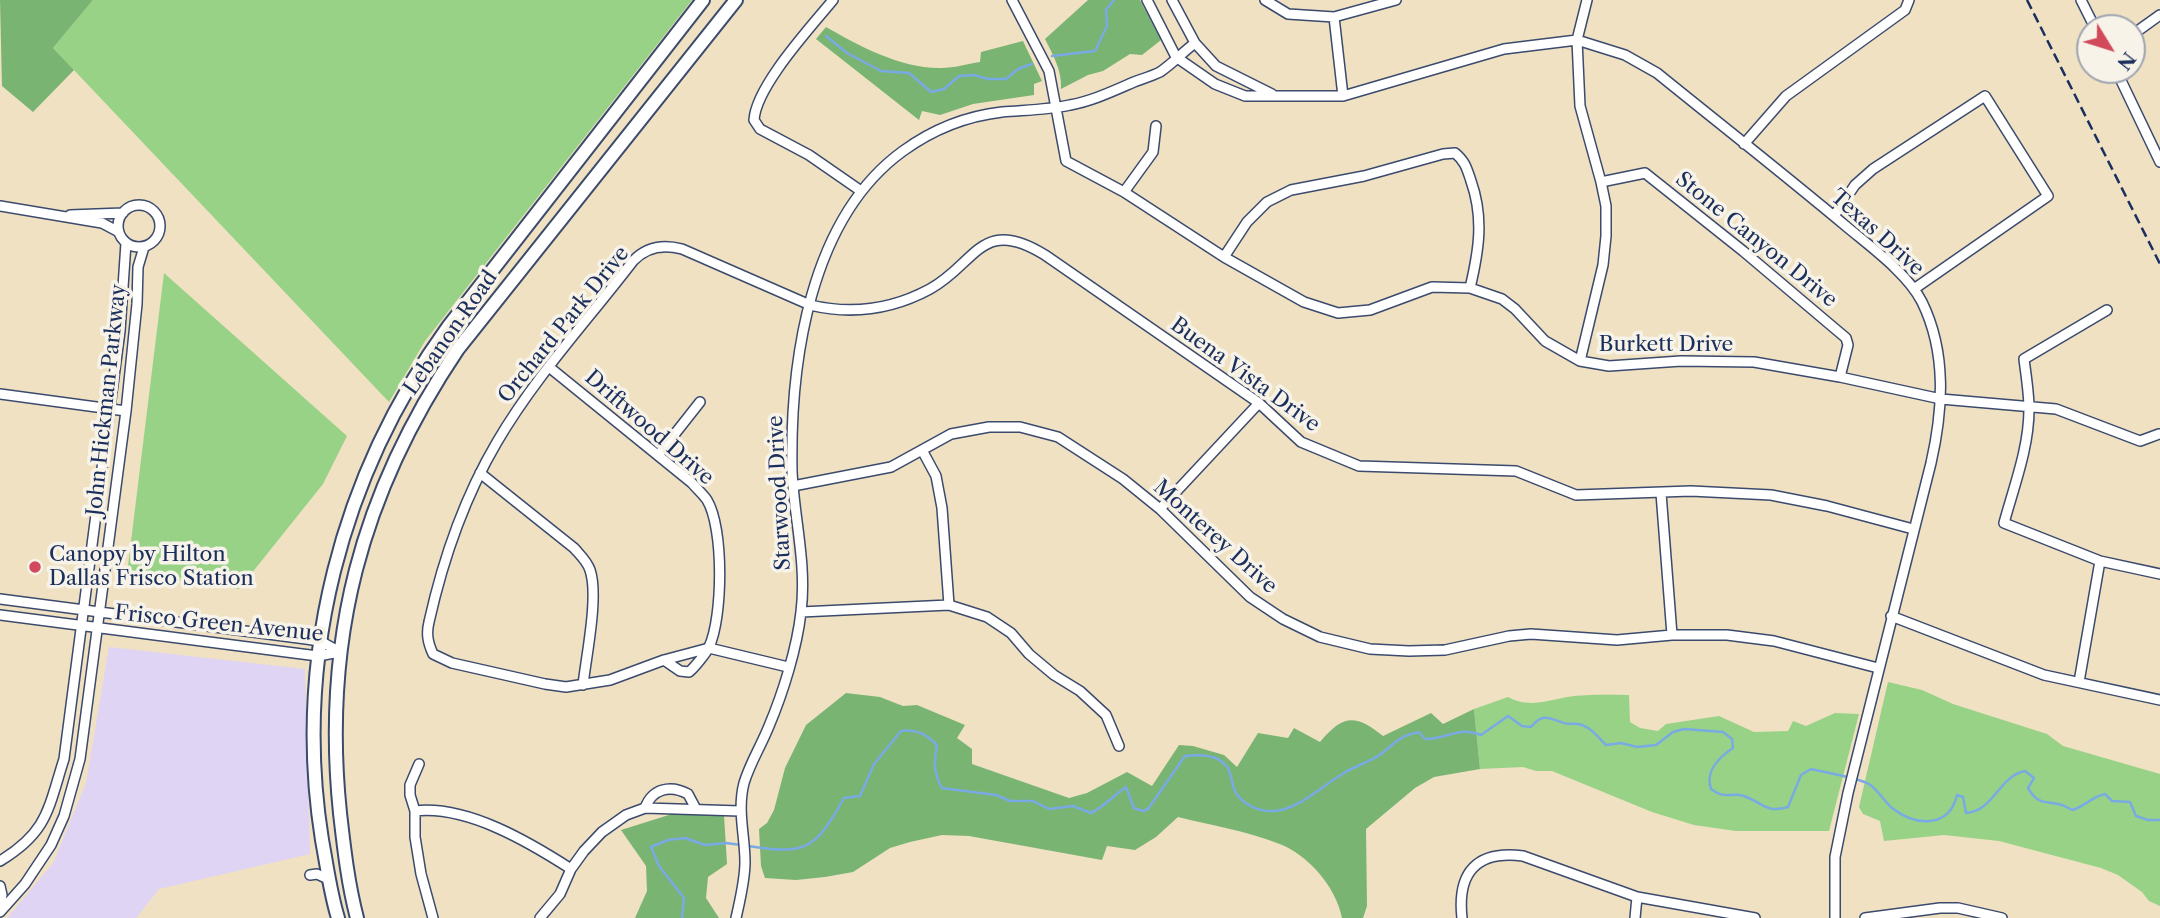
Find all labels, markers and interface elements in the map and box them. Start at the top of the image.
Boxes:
north arrow [2076,14,2146,84]
text: N [2112,47,2141,75]
street label: Stone Canyon Drive [1670,167,1842,313]
street label: Texas Drive [1825,184,1929,282]
street label: Orchard Park Drive [493,242,635,408]
street label: Lebanon Road [399,266,503,400]
street label: John Hickman Parkway [82,283,132,517]
street label: Buena Vista Drive [1165,312,1325,438]
street label: Burkett Drive [1599,332,1733,358]
street label: Driftwood Drive [579,365,719,491]
street label: Starwood Drive [763,415,797,571]
street label: Monterey Drive [1148,475,1282,599]
place label: Canopy by Hilton Dallas Frisco Station [49,542,254,592]
marker: Canopy by Hilton Dallas Frisco Station [27,559,43,575]
street label: Frisco Green Avenue [113,601,325,647]

